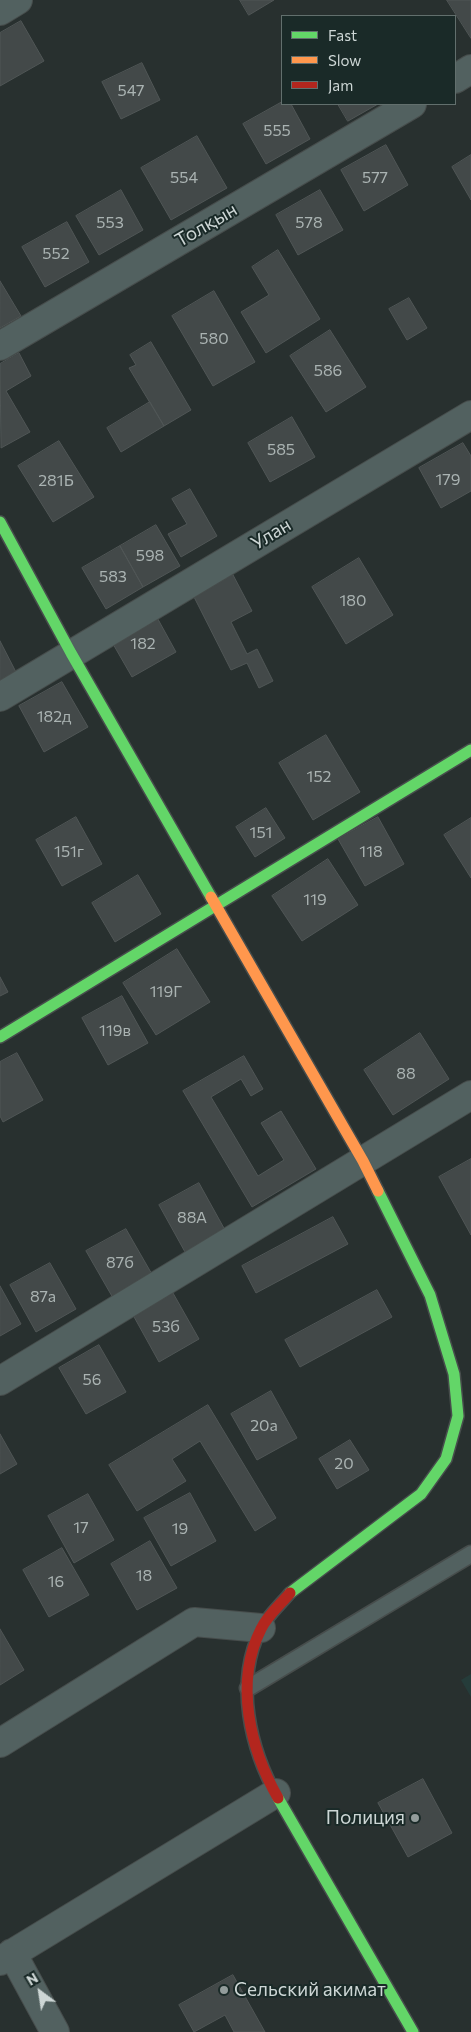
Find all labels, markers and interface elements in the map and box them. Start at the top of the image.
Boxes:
legend [281,15,456,105]
text: Fast [328,26,357,44]
text: Slow [328,51,361,69]
text: Jam [328,76,353,94]
house number: 547 [118,81,144,101]
house number: 555 [263,121,291,141]
house number: 554 [170,168,198,188]
house number: 577 [362,168,388,188]
street label: Толқын [171,198,241,252]
house number: 553 [96,213,124,233]
house number: 578 [295,213,323,233]
house number: 552 [42,244,70,264]
house number: 580 [199,329,229,349]
house number: 586 [314,361,342,381]
house number: 585 [267,440,295,460]
house number: 179 [436,470,460,490]
house number: 281Б [38,471,74,491]
street label: Улан [247,513,295,555]
house number: 598 [136,546,164,566]
house number: 583 [99,567,127,587]
house number: 180 [340,591,366,611]
house number: 182 [130,634,156,654]
house number: 182д [37,707,71,727]
house number: 152 [307,767,331,787]
house number: 151 [250,823,272,843]
house number: 151г [54,842,84,862]
house number: 118 [359,842,383,862]
house number: 119 [303,890,327,910]
house number: 119Г [150,982,182,1002]
house number: 119в [99,1021,131,1041]
house number: 88 [396,1064,416,1084]
house number: 88А [177,1208,207,1228]
house number: 87б [106,1253,134,1273]
house number: 87а [30,1287,56,1307]
house number: 53б [152,1317,180,1337]
house number: 56 [83,1370,101,1390]
house number: 20а [250,1416,278,1436]
house number: 20 [334,1454,354,1474]
house number: 17 [73,1518,89,1538]
house number: 19 [172,1519,188,1539]
house number: 18 [136,1566,152,1586]
house number: 16 [48,1572,64,1592]
place label: Полиция [326,1807,405,1829]
marker: Полиция [409,1812,421,1824]
north arrow [15,1967,65,2017]
text: N [23,1969,41,1989]
place label: Сельский акимат [234,1979,386,2001]
marker: Сельский акимат [218,1984,230,1996]

